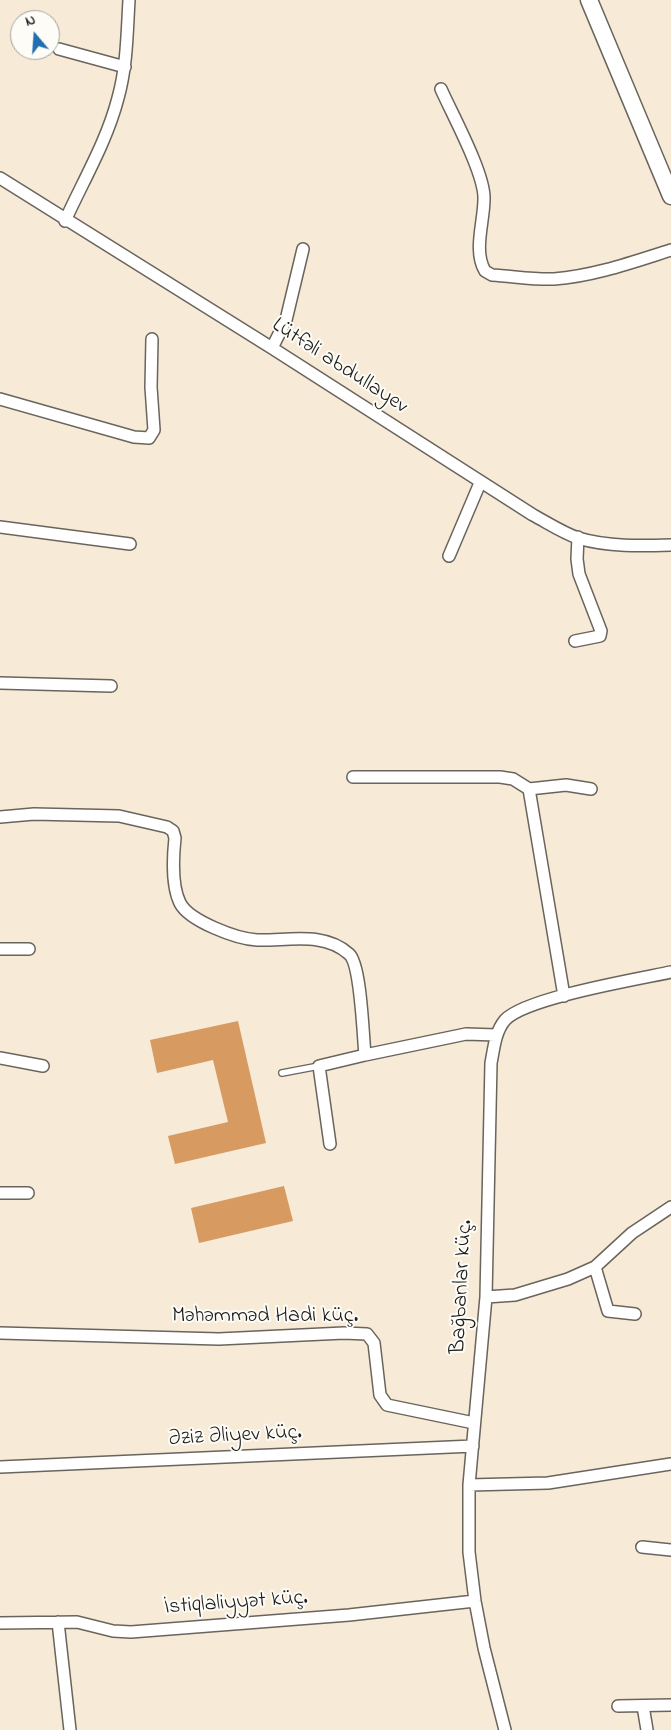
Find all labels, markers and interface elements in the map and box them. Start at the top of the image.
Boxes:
north arrow [10,10,60,60]
text: N [23,10,38,33]
street label: Lütfəli abdullayev [266,313,412,421]
street label: Bağbanlar küç. [446,1219,480,1355]
street label: Məhəmməd Hadi küç. [172,1304,358,1330]
street label: Əziz Əliyev küç. [168,1420,302,1454]
street label: İstiqlaliyyət küç. [163,1586,309,1622]

